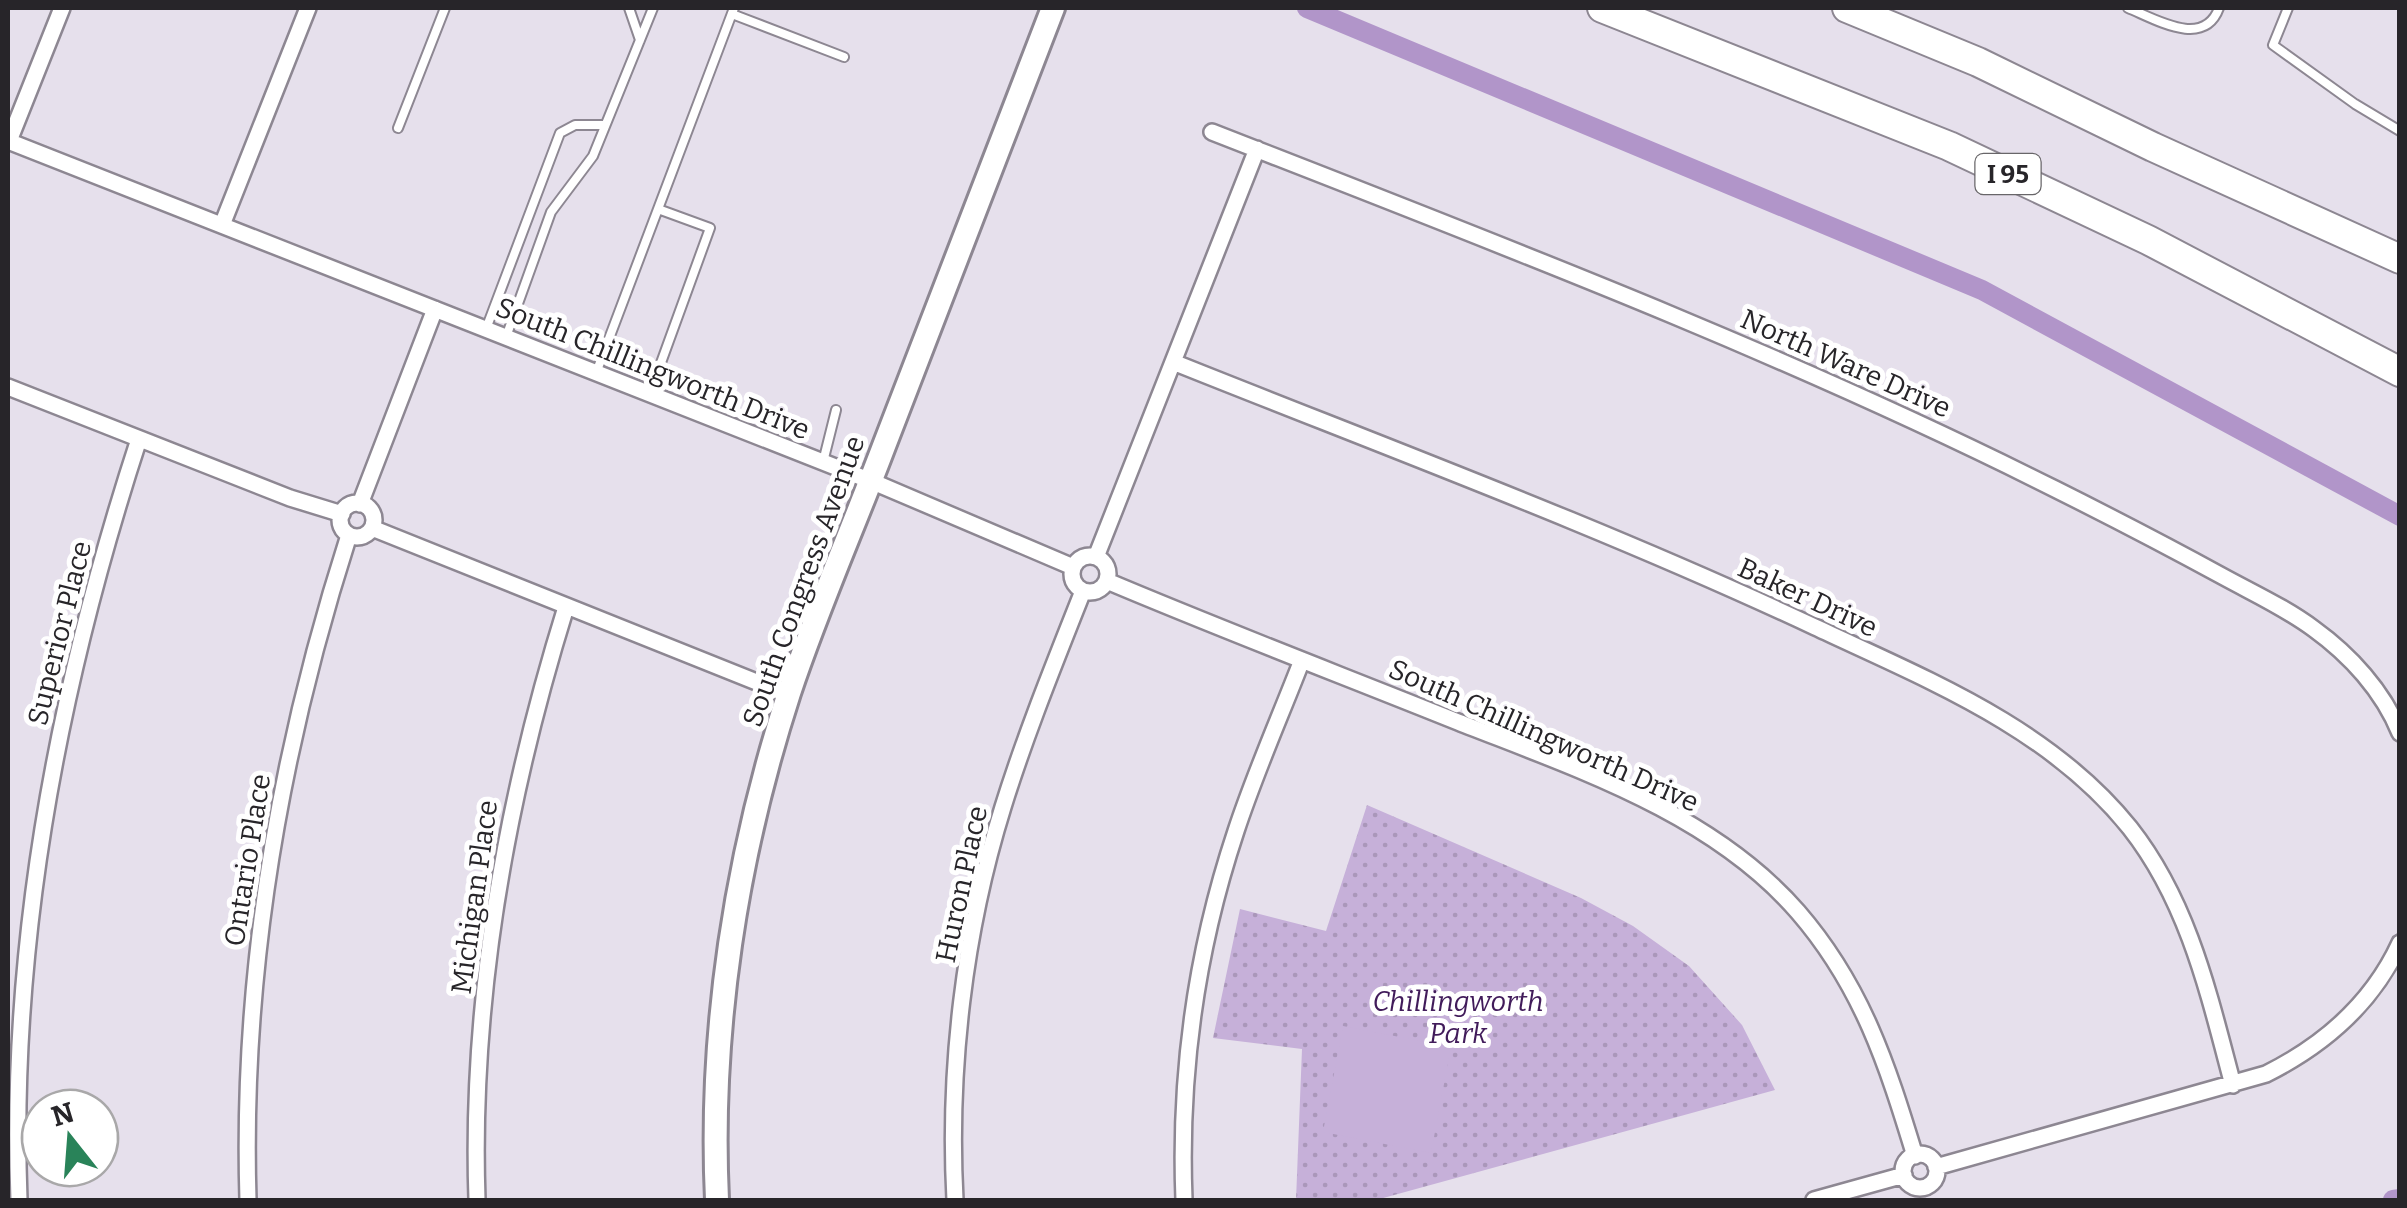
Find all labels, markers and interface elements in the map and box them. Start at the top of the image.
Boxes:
road number: I 95 [1976,154,2040,194]
street label: South Chillingworth Drive [491,290,815,447]
street label: North Ware Drive [1736,302,1956,425]
street label: South Congress Avenue [735,431,871,731]
street label: Superior Place [21,538,98,729]
street label: Baker Drive [1733,551,1883,644]
street label: South Chillingworth Drive [1384,652,1704,819]
street label: Ontario Place [218,772,277,949]
street label: Michigan Place [445,798,504,996]
street label: Huron Place [929,803,994,965]
park label: Chillingworth Park [1372,985,1544,1050]
north arrow [20,1088,120,1188]
text: N [48,1096,78,1134]

